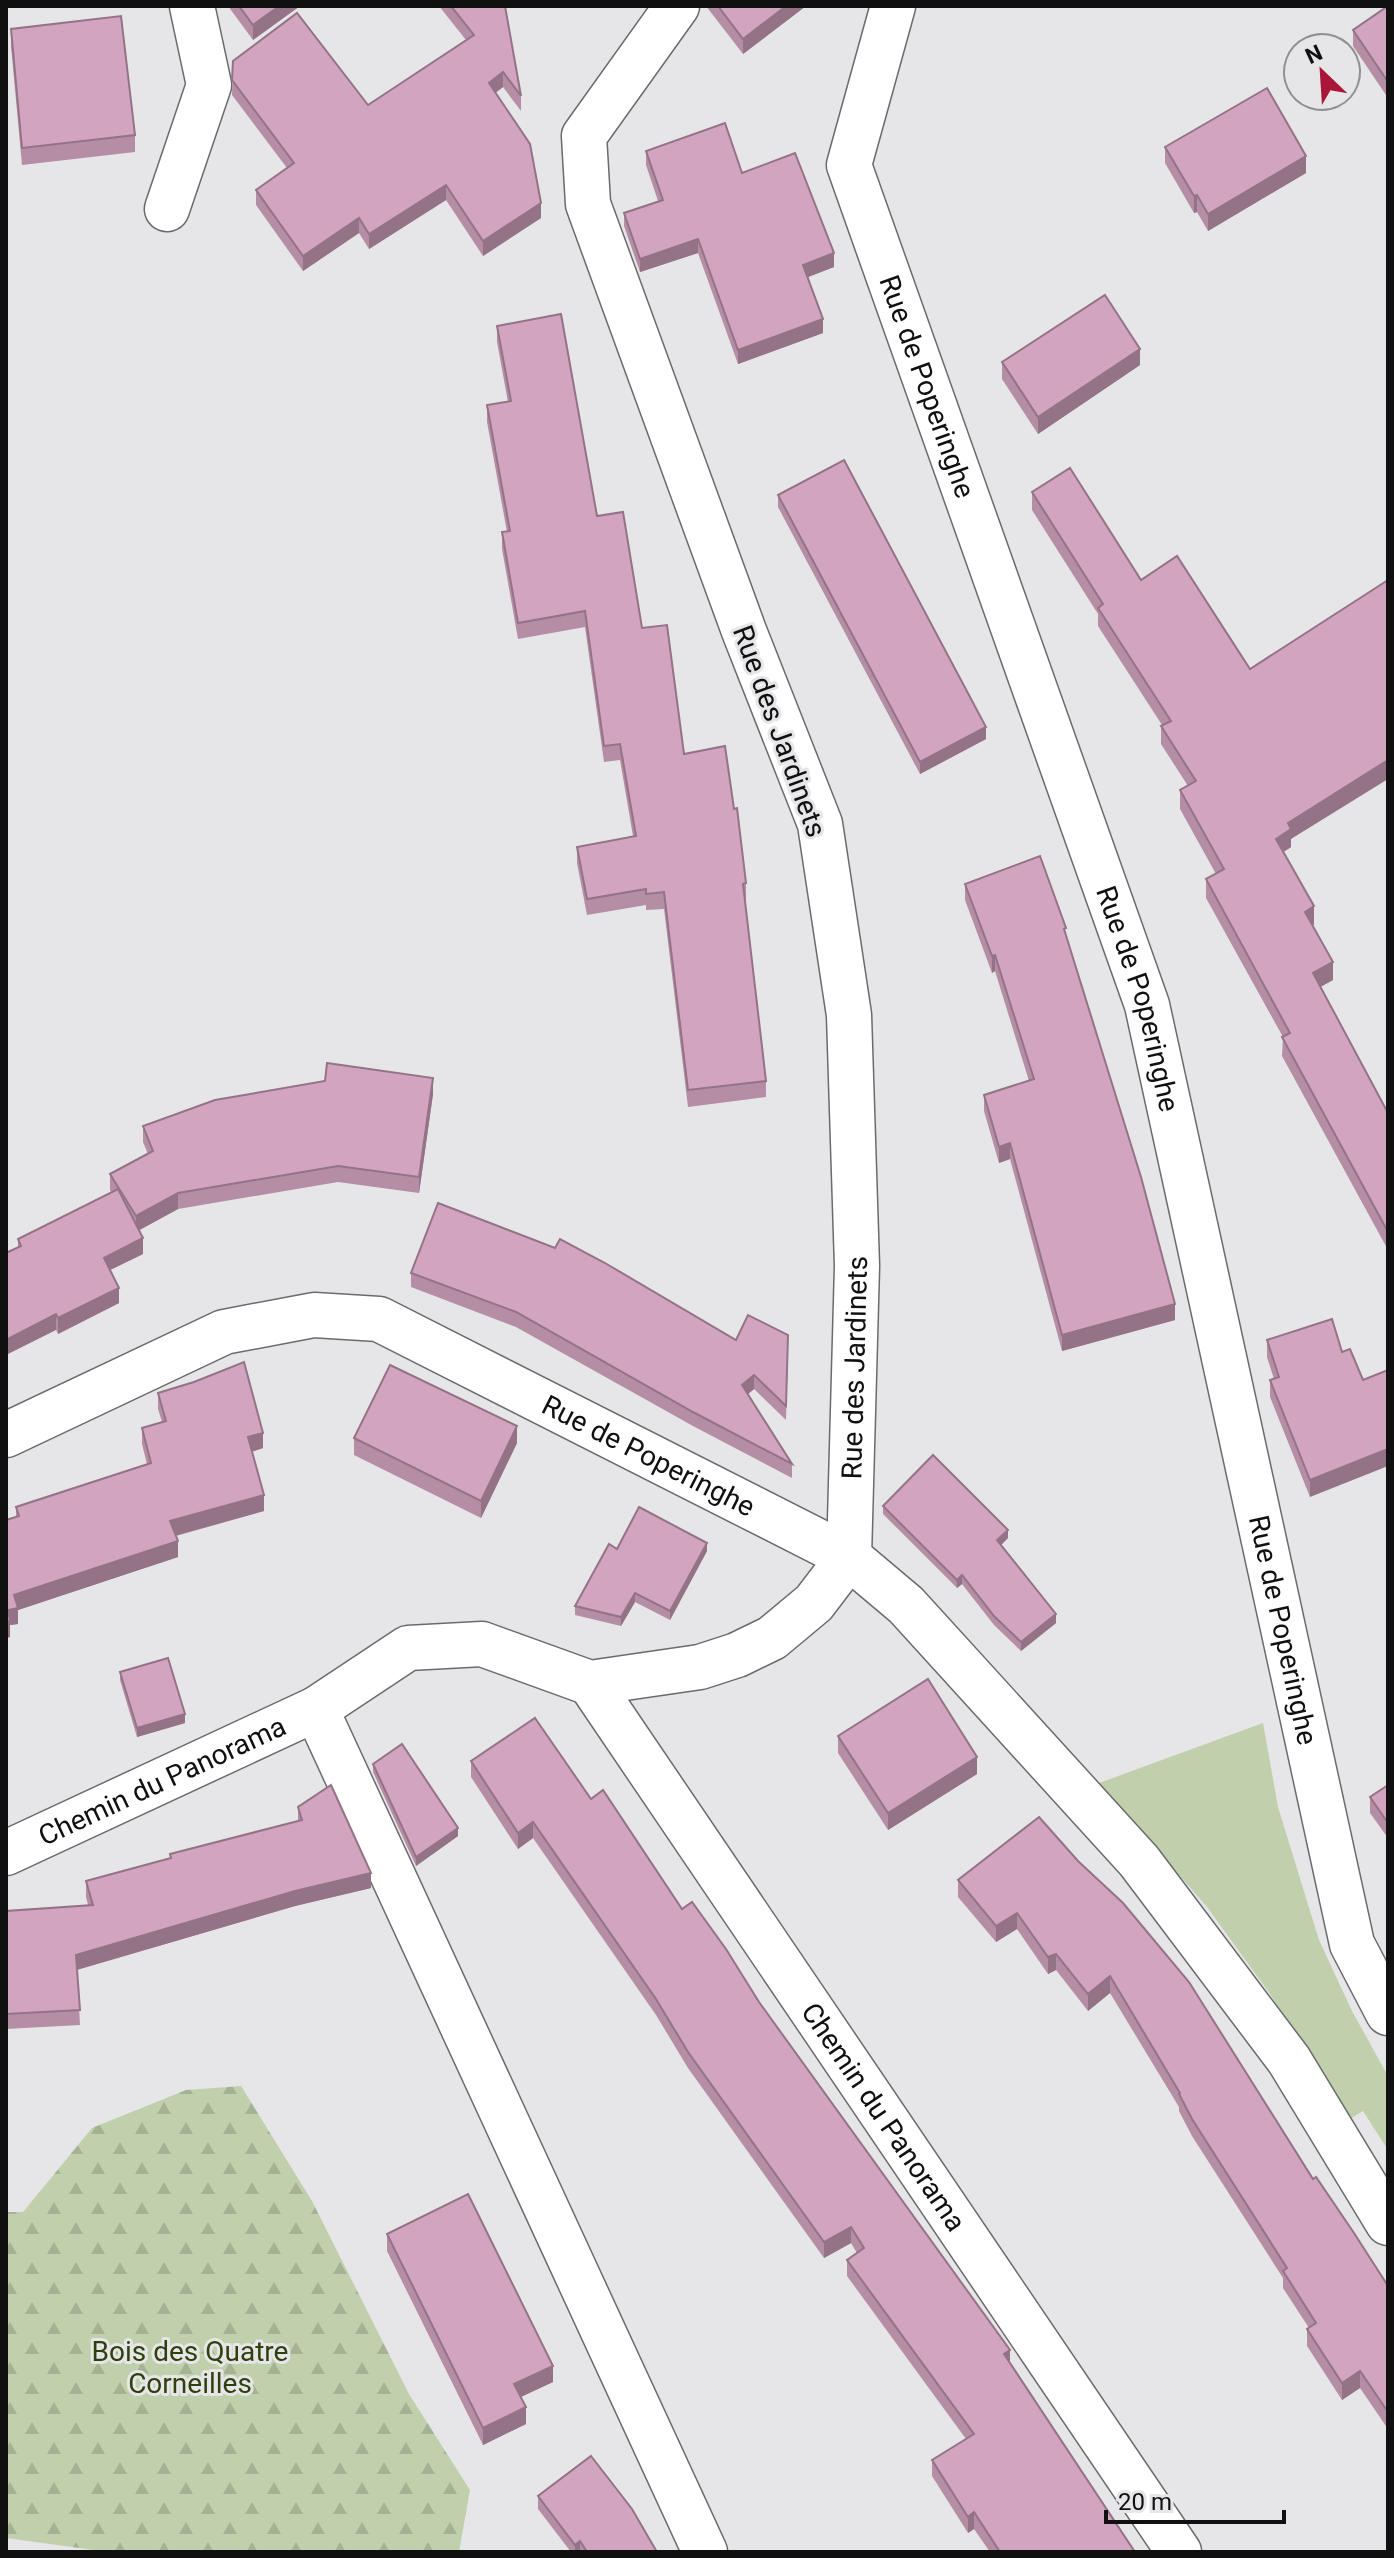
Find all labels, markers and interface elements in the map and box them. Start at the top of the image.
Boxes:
north arrow [1282,32,1362,112]
text: N [1301,40,1326,69]
street label: Rue de Poperinghe [872,271,982,502]
street label: Rue des Jardinets [726,621,833,842]
street label: Rue de Poperinghe [1089,882,1186,1115]
street label: Rue des Jardinets [835,1256,874,1480]
street label: Rue de Poperinghe [537,1388,760,1524]
street label: Rue de Poperinghe [1242,1512,1324,1748]
street label: Chemin du Panorama [33,1709,291,1853]
street label: Chemin du Panorama [795,1997,973,2237]
park label: Bois des Quatre Corneilles [92,2335,288,2400]
scale bar [1106,2474,1284,2524]
text: 20 m [1118,2488,1172,2516]

